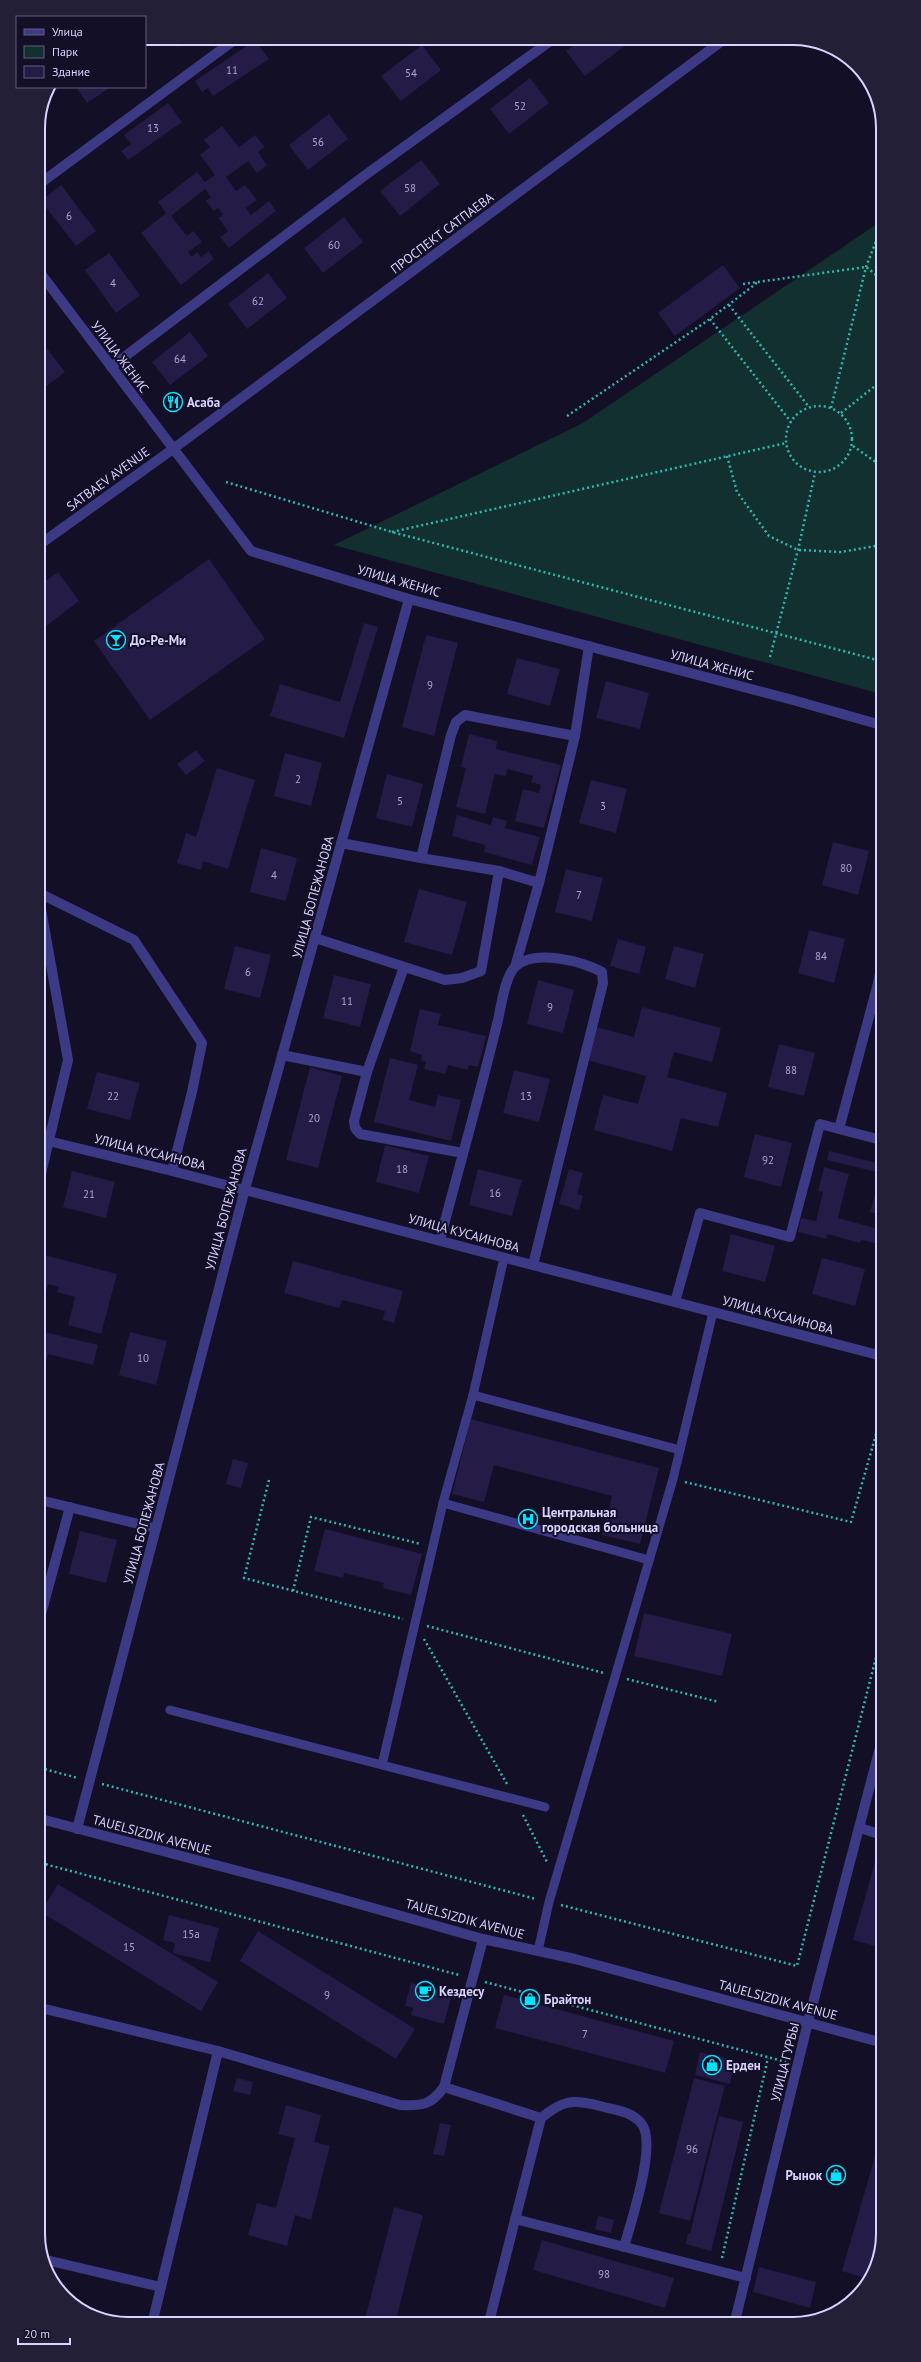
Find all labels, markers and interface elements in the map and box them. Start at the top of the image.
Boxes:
legend [16,16,146,88]
text: Улица [52,24,83,39]
text: Парк [52,44,78,59]
house number: 11 [226,63,238,77]
text: Здание [52,64,90,79]
house number: 54 [405,66,417,80]
house number: 52 [514,99,526,113]
house number: 13 [147,121,159,135]
house number: 56 [312,135,324,149]
house number: 58 [404,181,416,195]
street label: ПРОСПЕКТ САТПАЕВА [387,188,497,277]
house number: 6 [66,209,72,223]
house number: 60 [328,238,340,252]
house number: 4 [110,276,116,290]
house number: 62 [252,294,264,308]
street label: УЛИЦА ЖЕНИС [87,318,153,396]
house number: 64 [174,352,186,366]
restaurant icon: Асаба [162,391,184,413]
place label: Асаба [187,394,220,411]
street label: SATBAEV AVENUE [63,443,153,515]
street label: УЛИЦА ЖЕНИС [355,561,443,601]
bar icon: До-Ре-Ми [105,629,127,651]
place label: До-Ре-Ми [130,632,186,649]
street label: УЛИЦА ЖЕНИС [668,646,756,684]
house number: 9 [427,678,433,692]
house number: 2 [295,772,301,786]
house number: 5 [397,794,403,808]
house number: 3 [600,799,606,813]
street label: УЛИЦА БОПЕЖАНОВА [289,834,338,960]
house number: 80 [840,861,852,875]
house number: 4 [271,868,277,882]
house number: 7 [576,888,582,902]
house number: 84 [815,949,827,963]
house number: 6 [245,965,251,979]
house number: 11 [341,994,353,1008]
house number: 9 [547,1000,553,1014]
house number: 88 [785,1063,797,1077]
house number: 22 [107,1089,119,1103]
house number: 13 [520,1089,532,1103]
house number: 20 [308,1111,320,1125]
street label: УЛИЦА КУСАИНОВА [92,1130,208,1174]
street label: УЛИЦА БОПЕЖАНОВА [202,1146,251,1272]
house number: 92 [762,1153,774,1167]
house number: 18 [396,1162,408,1176]
house number: 16 [489,1186,501,1200]
house number: 21 [83,1187,95,1201]
street label: УЛИЦА КУСАИНОВА [407,1210,522,1256]
street label: УЛИЦА КУСАИНОВА [721,1292,836,1338]
house number: 10 [137,1351,149,1365]
street label: УЛИЦА БОПЕЖАНОВА [120,1460,169,1586]
place label: Центральная городская больница [542,1504,658,1536]
hospital icon: Центральная городская больница [517,1508,539,1530]
street label: TAUELSIZDIK AVENUE [91,1811,213,1859]
street label: TAUELSIZDIK AVENUE [404,1895,526,1943]
house number: 15а [182,1927,200,1941]
house number: 15 [123,1940,135,1954]
street label: TAUELSIZDIK AVENUE [717,1976,839,2024]
cafe icon: Кездесу [414,1980,436,2002]
place label: Кездесу [439,1983,485,2000]
house number: 9 [324,1988,330,2002]
shop icon: Брайтон [519,1988,541,2010]
place label: Брайтон [544,1991,591,2008]
street label: УЛИЦА ГУРБЫ [767,2021,803,2103]
house number: 7 [582,2027,588,2041]
shop icon: Ерден [701,2054,723,2076]
place label: Ерден [726,2057,761,2074]
house number: 96 [686,2142,698,2156]
shop icon: Рынок [825,2164,847,2186]
place label: Рынок [785,2167,823,2184]
house number: 98 [598,2267,610,2281]
scale bar [18,2320,70,2346]
text: 20 m [24,2326,50,2341]

